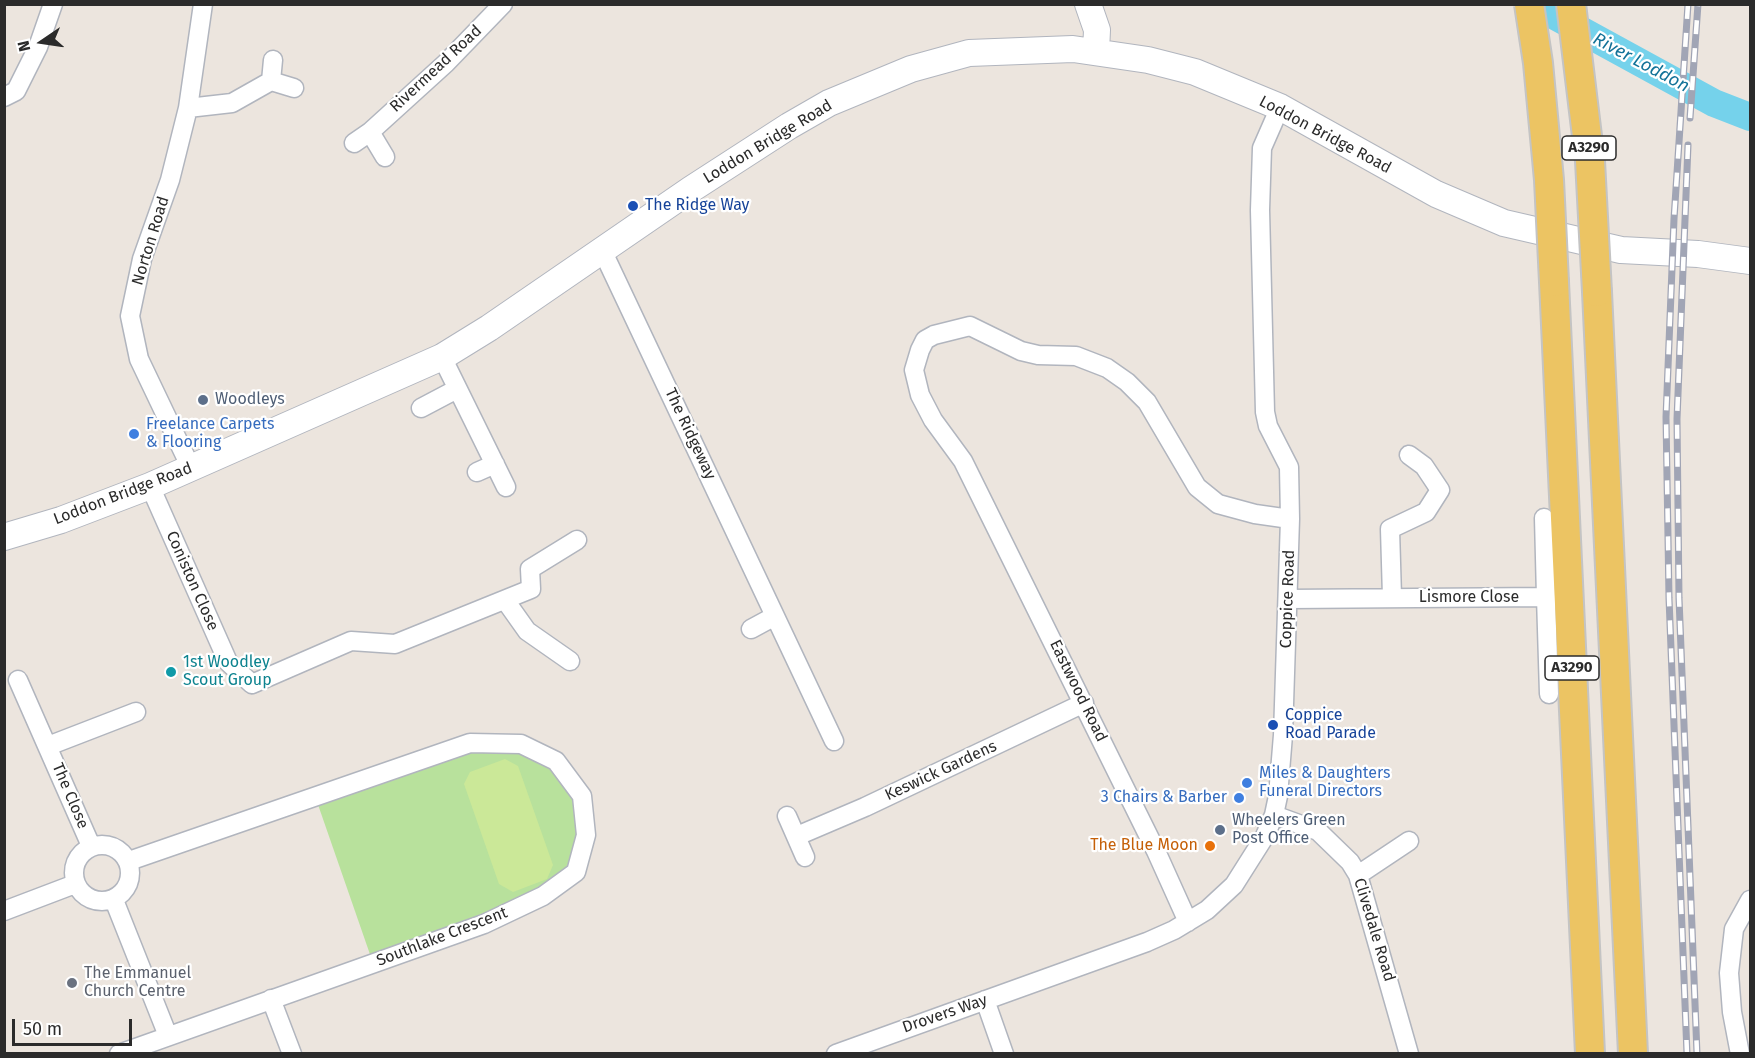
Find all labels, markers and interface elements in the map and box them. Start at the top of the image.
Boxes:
north arrow [12,12,72,72]
street label: Rivermead Road [386,22,486,116]
water label: River Loddon [1589,29,1693,97]
text: N [14,39,34,53]
street label: Loddon Bridge Road [1256,92,1394,178]
street label: Loddon Bridge Road [700,96,836,188]
road number: A3290 [1562,136,1616,160]
street label: Norton Road [128,194,174,288]
place label: The Ridge Way [645,196,749,216]
marker: The Ridge Way [626,199,640,213]
street label: The Ridgeway [660,385,720,483]
place label: Woodleys [215,390,285,410]
marker: Woodleys [196,393,210,407]
place label: Freelance Carpets & Flooring [146,415,275,453]
marker: Freelance Carpets & Flooring [127,427,141,441]
street label: Loddon Bridge Road [51,459,195,529]
street label: Coniston Close [162,528,222,634]
street label: Coppice Road [1277,549,1299,649]
street label: Lismore Close [1419,588,1519,608]
street label: Eastwood Road [1045,637,1111,745]
place label: 1st Woodley Scout Group [183,653,272,691]
road number: A3290 [1545,656,1599,680]
marker: 1st Woodley Scout Group [164,665,178,679]
place label: Coppice Road Parade [1285,706,1376,744]
marker: Coppice Road Parade [1266,718,1280,732]
street label: Keswick Gardens [882,737,1000,805]
street label: The Close [48,760,92,832]
place label: Miles & Daughters Funeral Directors [1259,764,1390,802]
marker: Miles & Daughters Funeral Directors [1240,776,1254,790]
place label: 3 Chairs & Barber [1101,788,1227,808]
marker: 3 Chairs & Barber [1232,791,1246,805]
place label: Wheelers Green Post Office [1232,811,1346,849]
marker: Wheelers Green Post Office [1213,823,1227,837]
place label: The Blue Moon [1090,836,1198,856]
marker: The Blue Moon [1203,839,1217,853]
street label: Clivedale Road [1349,876,1399,984]
street label: Southlake Crescent [374,903,510,971]
place label: The Emmanuel Church Centre [84,964,191,1002]
marker: The Emmanuel Church Centre [65,976,79,990]
street label: Drovers Way [900,991,990,1037]
scale bar [15,1007,135,1045]
text: 50 m [23,1018,62,1040]

